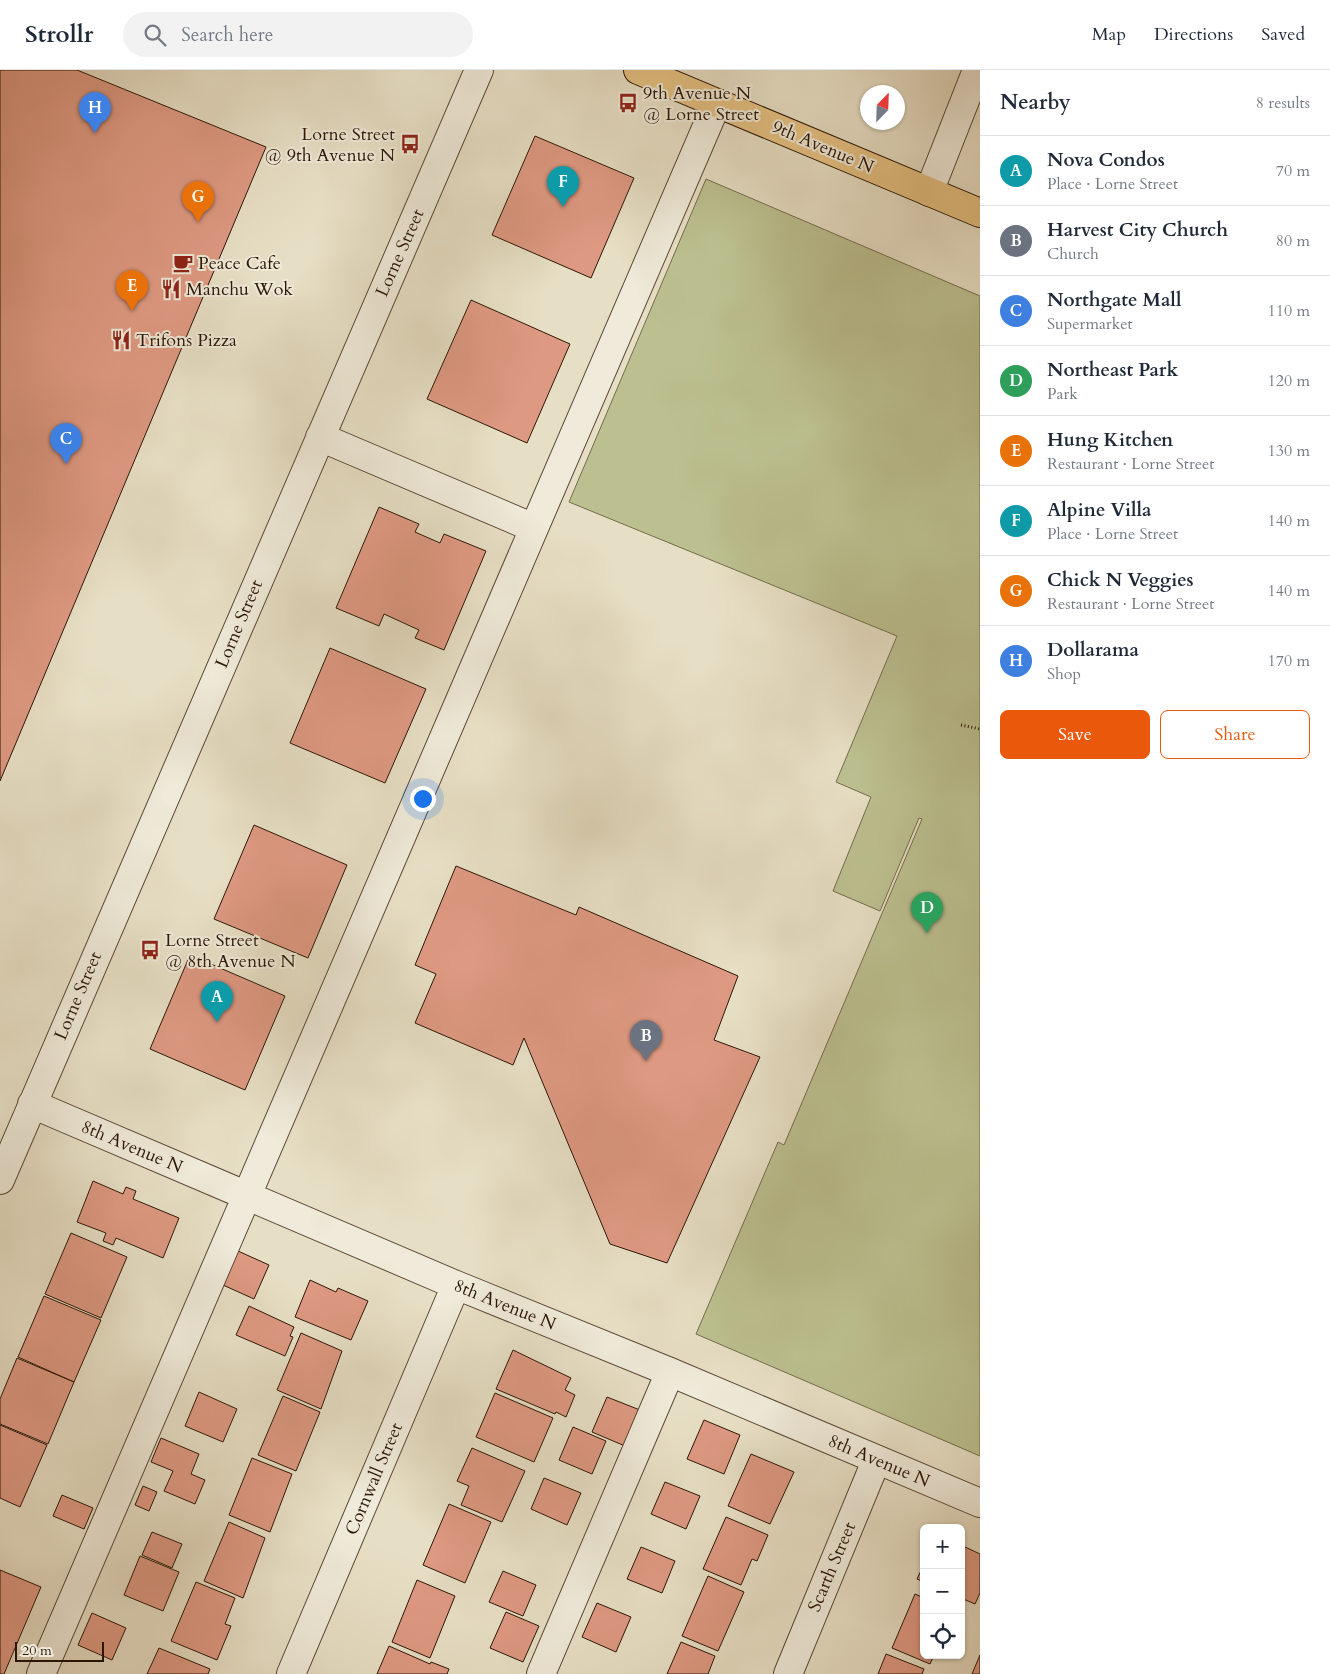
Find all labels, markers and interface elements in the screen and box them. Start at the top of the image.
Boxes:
search box [123,12,473,57]
text: Strollr [25,18,93,51]
icon: search [141,21,169,49]
text: Search here [181,22,273,48]
text: Map [1092,22,1126,47]
text: Directions [1154,22,1233,47]
text: Saved [1261,22,1305,47]
place label: 9th Avenue N @ Lorne Street [643,81,759,127]
north arrow [860,85,905,130]
text: Nearby [1000,88,1071,117]
pin: H [79,92,111,133]
bus stop icon: 9th Avenue N @ Lorne Street [617,92,639,114]
text: 8 results [1256,92,1310,114]
street label: 9th Avenue N [768,114,878,180]
place label: Lorne Street @ 9th Avenue N [264,122,396,168]
bus stop icon: Lorne Street @ 9th Avenue N [399,133,421,155]
text: Nova Condos [1047,147,1165,173]
text: A [1010,160,1022,182]
text: 70 m [1276,160,1310,182]
pin: F [547,166,579,207]
text: Place · Lorne Street [1047,173,1178,195]
pin: G [182,181,214,222]
street label: Lorne Street [370,205,431,301]
text: Harvest City Church [1047,217,1228,243]
text: B [1010,230,1022,252]
text: 80 m [1276,230,1310,252]
text: Church [1047,243,1099,265]
place label: Peace Cafe [198,251,281,276]
cafe icon: Peace Cafe [172,252,194,274]
pin: E [116,270,148,311]
place label: Manchu Wok [186,277,293,302]
restaurant icon: Manchu Wok [160,278,182,300]
text: Northgate Mall [1047,287,1181,313]
text: C [1010,300,1022,322]
text: 110 m [1268,300,1310,322]
text: Supermarket [1047,313,1133,335]
place label: Trifons Pizza [136,328,237,353]
restaurant icon: Trifons Pizza [110,329,132,351]
text: Northeast Park [1047,357,1178,383]
text: D [1009,370,1023,392]
text: 120 m [1268,370,1310,392]
text: Park [1047,383,1078,405]
pin: C [50,423,82,464]
text: Hung Kitchen [1047,427,1173,453]
text: E [1011,440,1021,462]
text: 130 m [1268,440,1310,462]
text: Restaurant · Lorne Street [1047,453,1214,475]
text: Alpine Villa [1047,497,1152,523]
text: F [1011,510,1021,532]
text: 140 m [1268,510,1310,532]
text: Place · Lorne Street [1047,523,1178,545]
text: Chick N Veggies [1047,567,1194,593]
street label: Lorne Street [209,576,269,672]
text: G [1009,580,1023,602]
text: 140 m [1268,580,1310,602]
text: Restaurant · Lorne Street [1047,593,1214,615]
text: Dollarama [1047,637,1139,663]
text: H [1009,650,1023,672]
text: 170 m [1268,650,1310,672]
text: Shop [1047,663,1081,685]
button: Save [1000,710,1150,759]
button: Share [1160,710,1310,759]
your location [410,786,436,812]
pin: D [911,892,943,933]
place label: Lorne Street @ 8th Avenue N [165,928,296,974]
bus stop icon: Lorne Street @ 8th Avenue N [139,939,161,961]
street label: Lorne Street [48,948,108,1044]
pin: A [201,981,233,1022]
pin: B [630,1020,662,1061]
street label: 8th Avenue N [77,1114,187,1180]
street label: 8th Avenue N [450,1273,560,1337]
street label: Cornwall Street [339,1419,409,1539]
street label: 8th Avenue N [824,1428,934,1494]
street label: Scarth Street [802,1518,862,1616]
map controls [920,1524,965,1659]
button: + [920,1524,965,1569]
button: − [920,1569,965,1614]
button: locate [920,1614,965,1659]
scale bar [15,1639,104,1662]
text: 20 m [22,1641,52,1660]

